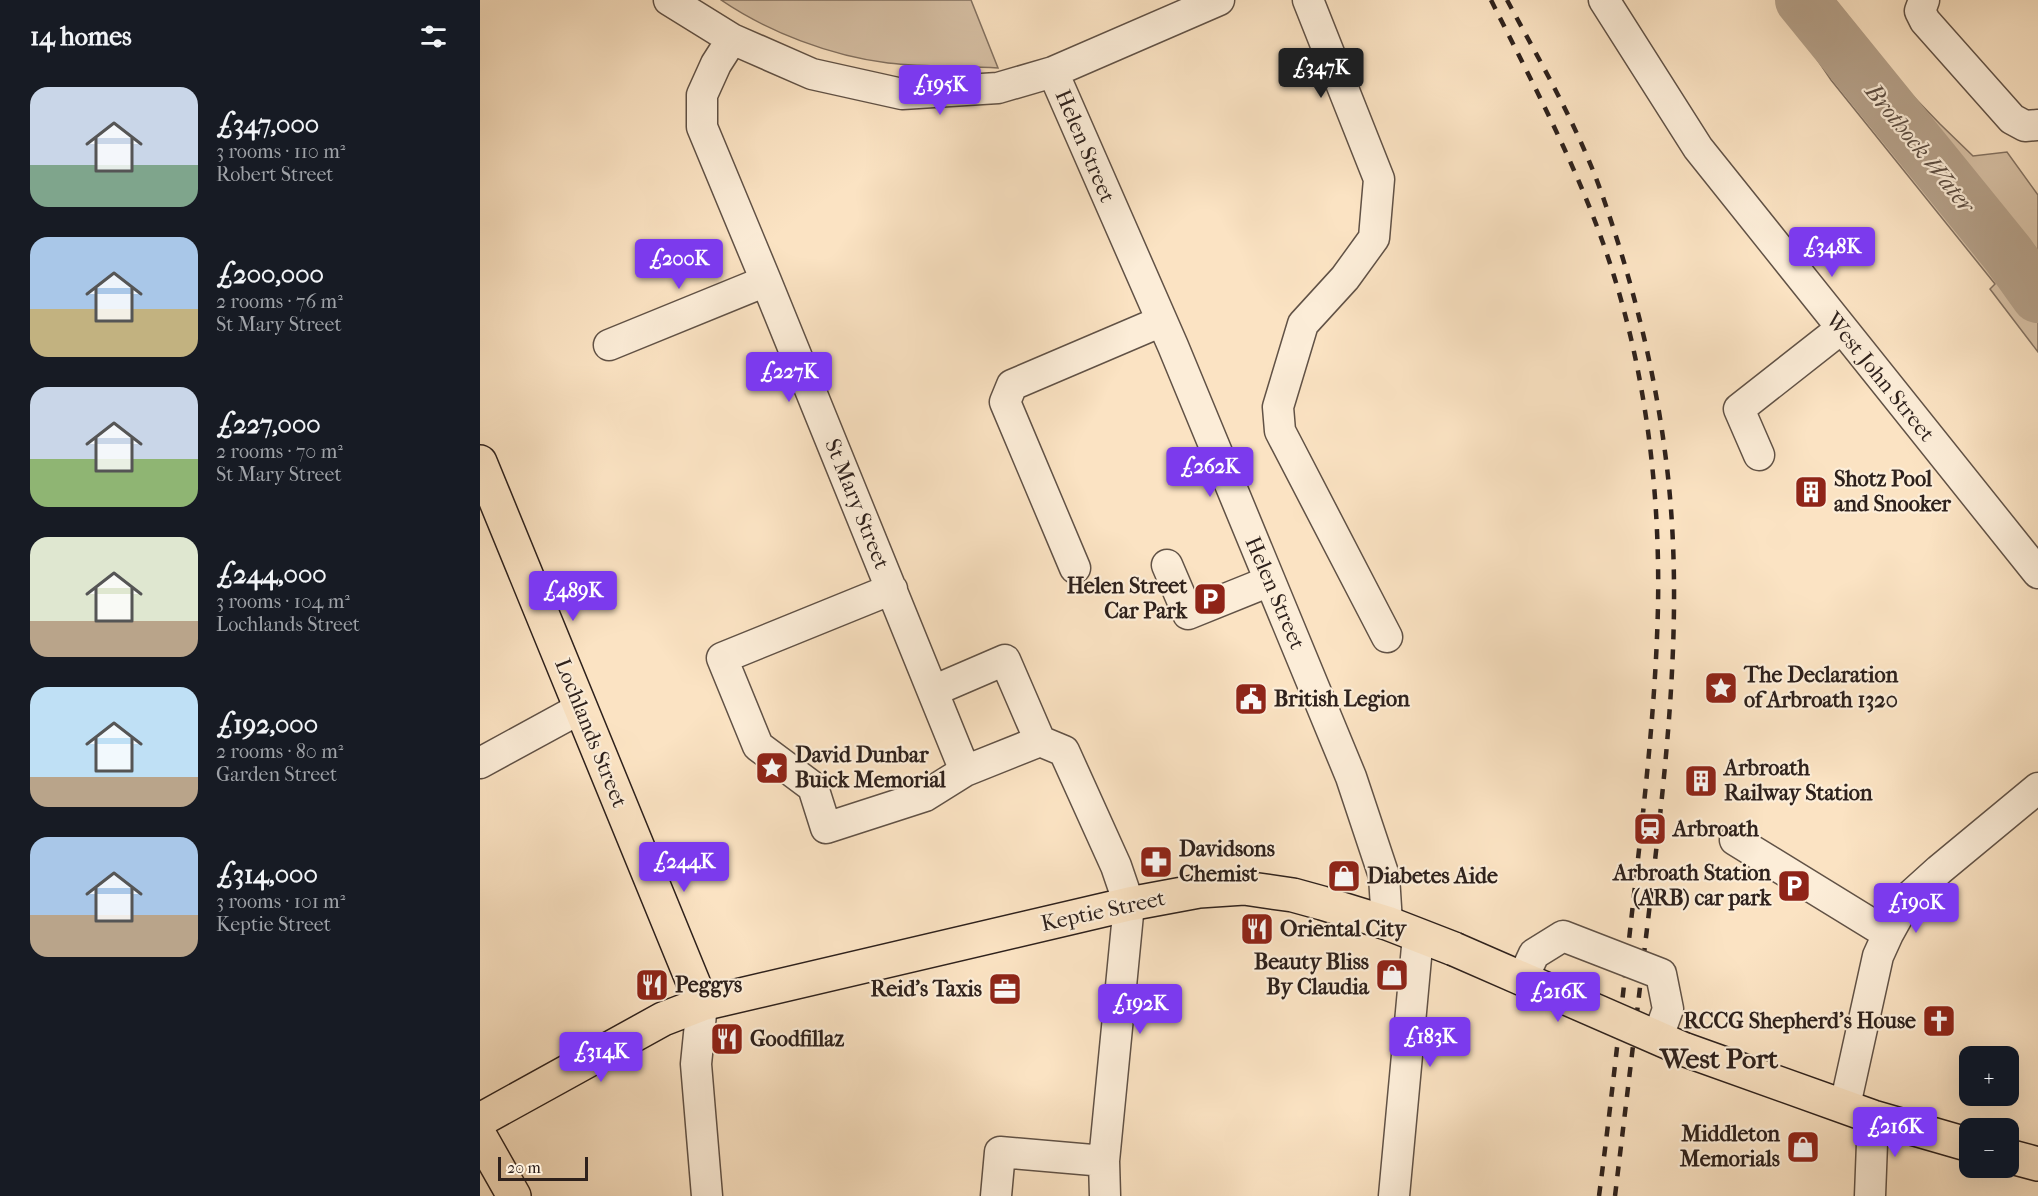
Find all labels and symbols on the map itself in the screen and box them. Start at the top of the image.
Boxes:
pin: £347K [1279,48,1363,99]
pin: £195K [898,65,982,116]
water label: Brothock Water [1858,76,1982,220]
street label: Helen Street [1050,86,1121,207]
pin: £348K [1790,227,1874,278]
pin: £200K [637,239,721,290]
street label: West John Street [1819,306,1940,447]
pin: £227K [747,352,831,403]
street label: St Mary Street [819,435,895,573]
pin: £262K [1168,447,1252,498]
place label: Shotz Pool and Snooker [1834,466,1952,517]
building icon: Shotz Pool and Snooker [1793,474,1829,510]
street label: Helen Street [1240,533,1311,654]
pin: £489K [531,571,615,622]
place label: Helen Street Car Park [1067,573,1188,624]
parking icon: Helen Street Car Park [1192,581,1228,617]
street label: Lochlands Street [549,655,633,811]
place label: The Declaration of Arbroath 1320 [1743,662,1898,713]
place icon: The Declaration of Arbroath 1320 [1703,670,1739,706]
public building icon: British Legion [1233,681,1269,717]
place label: British Legion [1274,686,1410,712]
place label: David Dunbar Buick Memorial [795,742,947,793]
place icon: David Dunbar Buick Memorial [754,750,790,786]
place label: Arbroath Railway Station [1722,755,1873,806]
building icon: Arbroath Railway Station [1683,763,1719,799]
station icon: Arbroath [1632,811,1668,847]
place label: Arbroath [1671,816,1759,842]
place label: Davidsons Chemist [1179,836,1275,887]
pin: £244K [642,842,726,893]
pharmacy icon: Davidsons Chemist [1138,844,1174,880]
shop icon: Diabetes Aide [1326,858,1362,894]
place label: Arbroath Station (ARB) car park [1611,860,1772,911]
place label: Diabetes Aide [1367,863,1498,889]
parking icon: Arbroath Station (ARB) car park [1776,868,1812,904]
pin: £190K [1874,883,1958,934]
street label: Keptie Street [1039,885,1168,937]
restaurant icon: Oriental City [1239,911,1275,947]
place label: Oriental City [1280,916,1407,942]
place label: Beauty Bliss By Claudia [1254,949,1370,1000]
shop icon: Beauty Bliss By Claudia [1374,957,1410,993]
restaurant icon: Peggys [634,967,670,1003]
office icon: Reid’s Taxis [987,971,1023,1007]
place label: Peggys [675,972,742,998]
pin: £216K [1516,972,1600,1023]
place label: Reid’s Taxis [870,976,982,1002]
pin: £192K [1098,984,1182,1035]
church icon: RCCG Shepherd's House [1921,1003,1957,1039]
place label: RCCG Shepherd's House [1683,1008,1916,1034]
pin: £183K [1388,1017,1472,1068]
restaurant icon: Goodfillaz [709,1021,745,1057]
place label: Goodfillaz [750,1026,844,1052]
pin: £314K [559,1032,643,1083]
district label: West Port [1659,1042,1779,1075]
pin: £216K [1853,1107,1937,1158]
place label: Middleton Memorials [1679,1121,1780,1172]
shop icon: Middleton Memorials [1785,1129,1821,1165]
scale bar [498,1154,588,1182]

